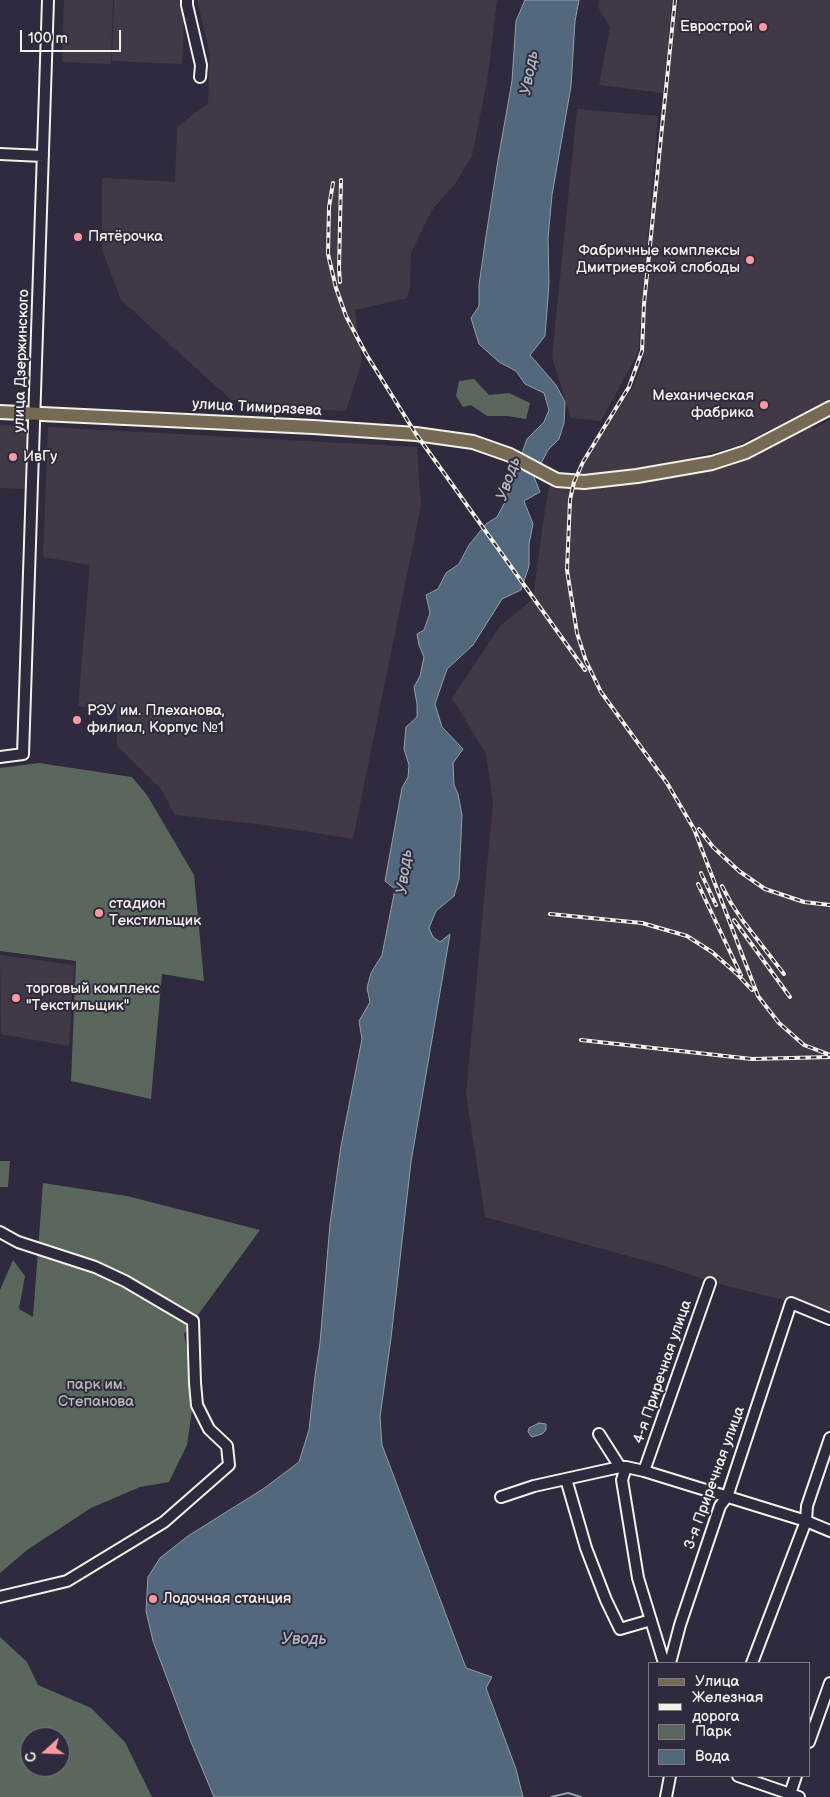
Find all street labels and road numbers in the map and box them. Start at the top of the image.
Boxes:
street label: улица Дзержинского [11,289,33,433]
street label: улица Тимирязева [192,396,322,420]
street label: 4-я Приречная улица [630,1298,696,1446]
street label: 3-я Приречная улица [681,1404,749,1552]

